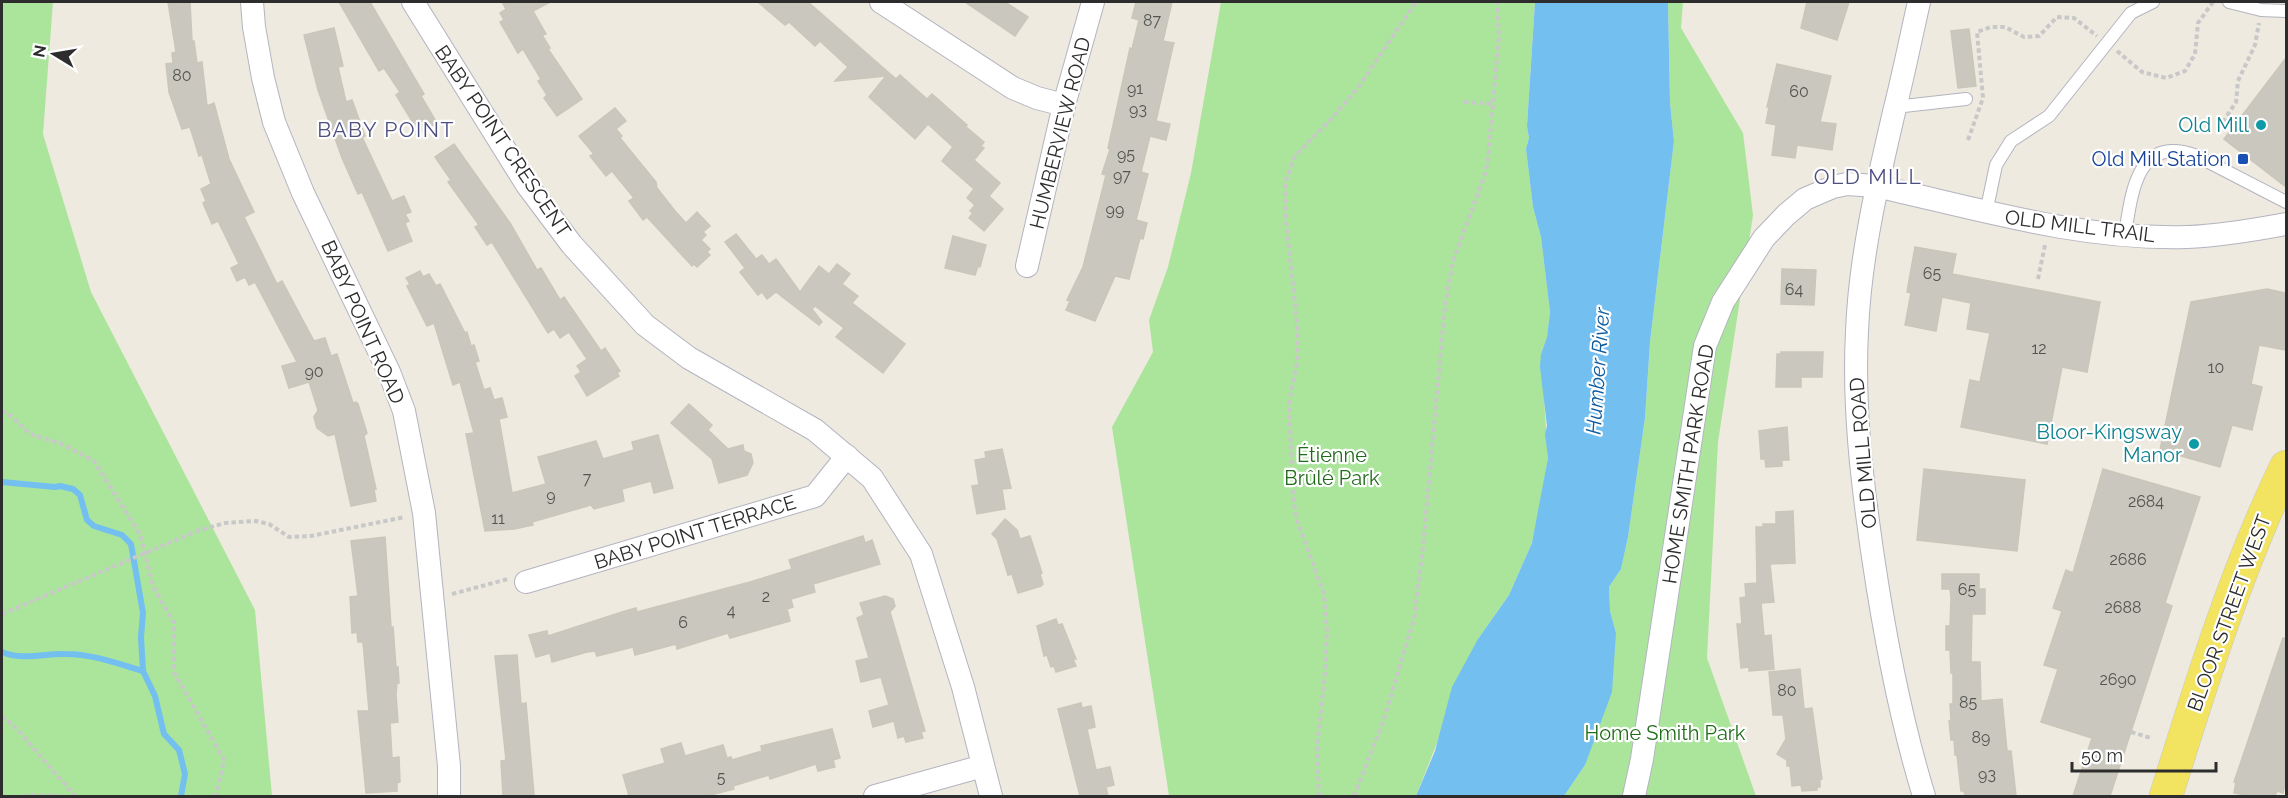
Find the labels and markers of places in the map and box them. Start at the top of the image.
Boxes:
place label: Old Mill [2178,113,2250,137]
marker: Old Mill [2254,118,2268,132]
place label: Old Mill Station [2092,147,2231,171]
marker: Old Mill Station [2236,152,2250,166]
place label: Bloor-Kingsway Manor [2037,420,2182,467]
marker: Bloor-Kingsway Manor [2187,437,2201,451]

